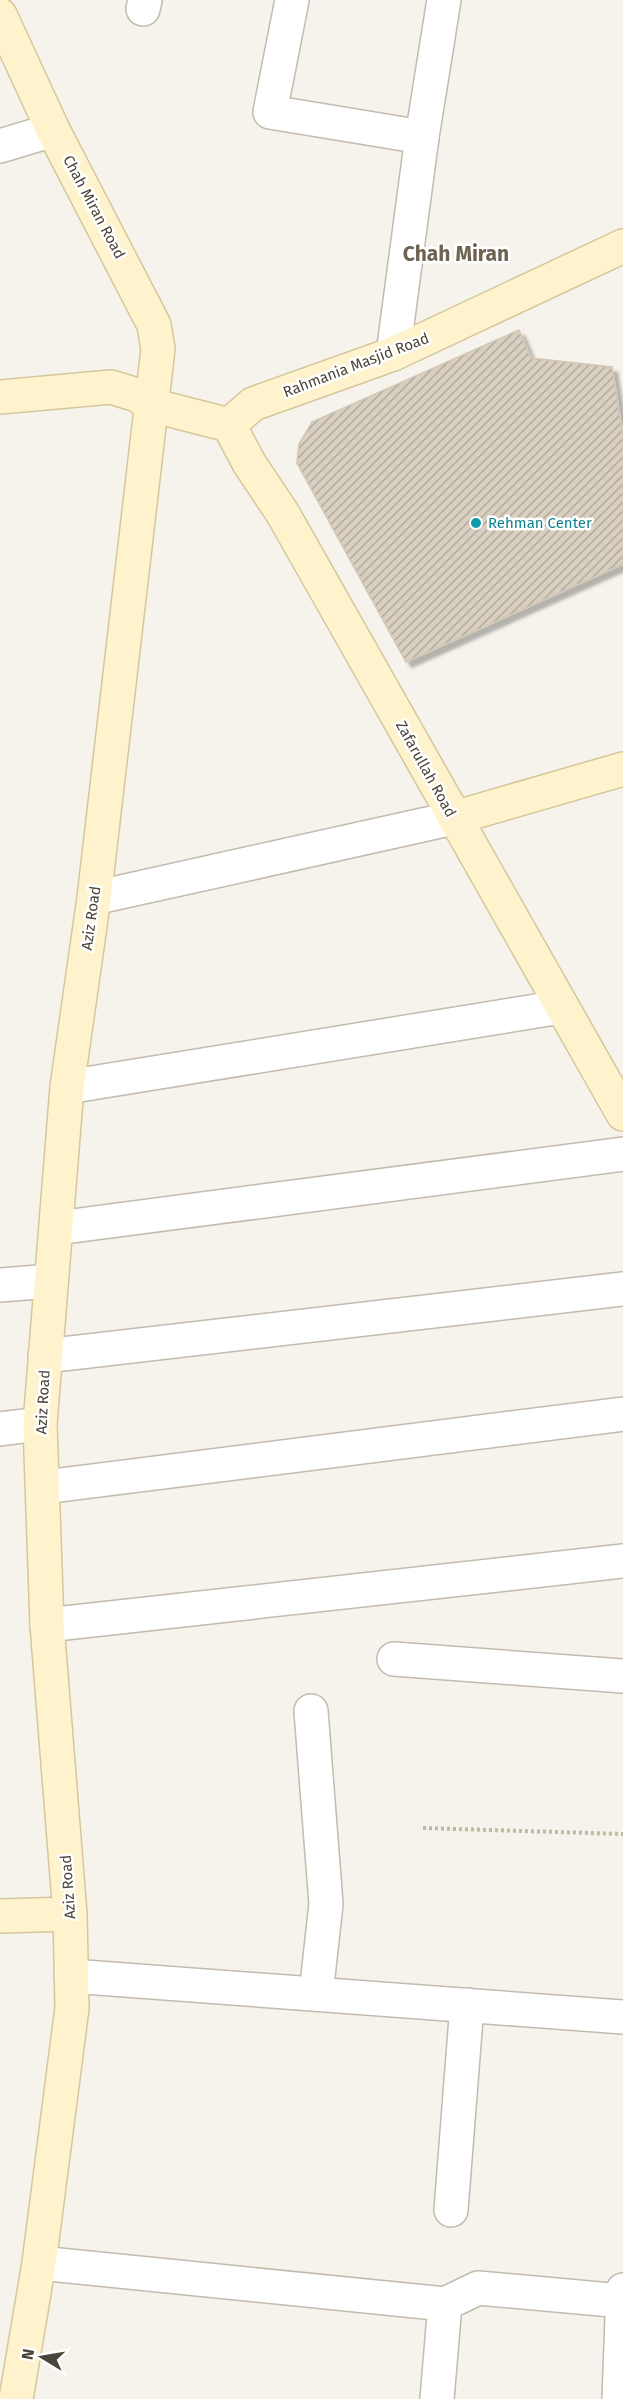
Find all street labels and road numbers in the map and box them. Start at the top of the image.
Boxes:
street label: Chah Miran Road [59,152,129,262]
street label: Rahmania Masjid Road [281,329,431,401]
street label: Zafarullah Road [392,718,460,820]
street label: Aziz Road [78,885,104,951]
street label: Aziz Road [32,1369,54,1435]
street label: Aziz Road [57,1854,79,1920]

